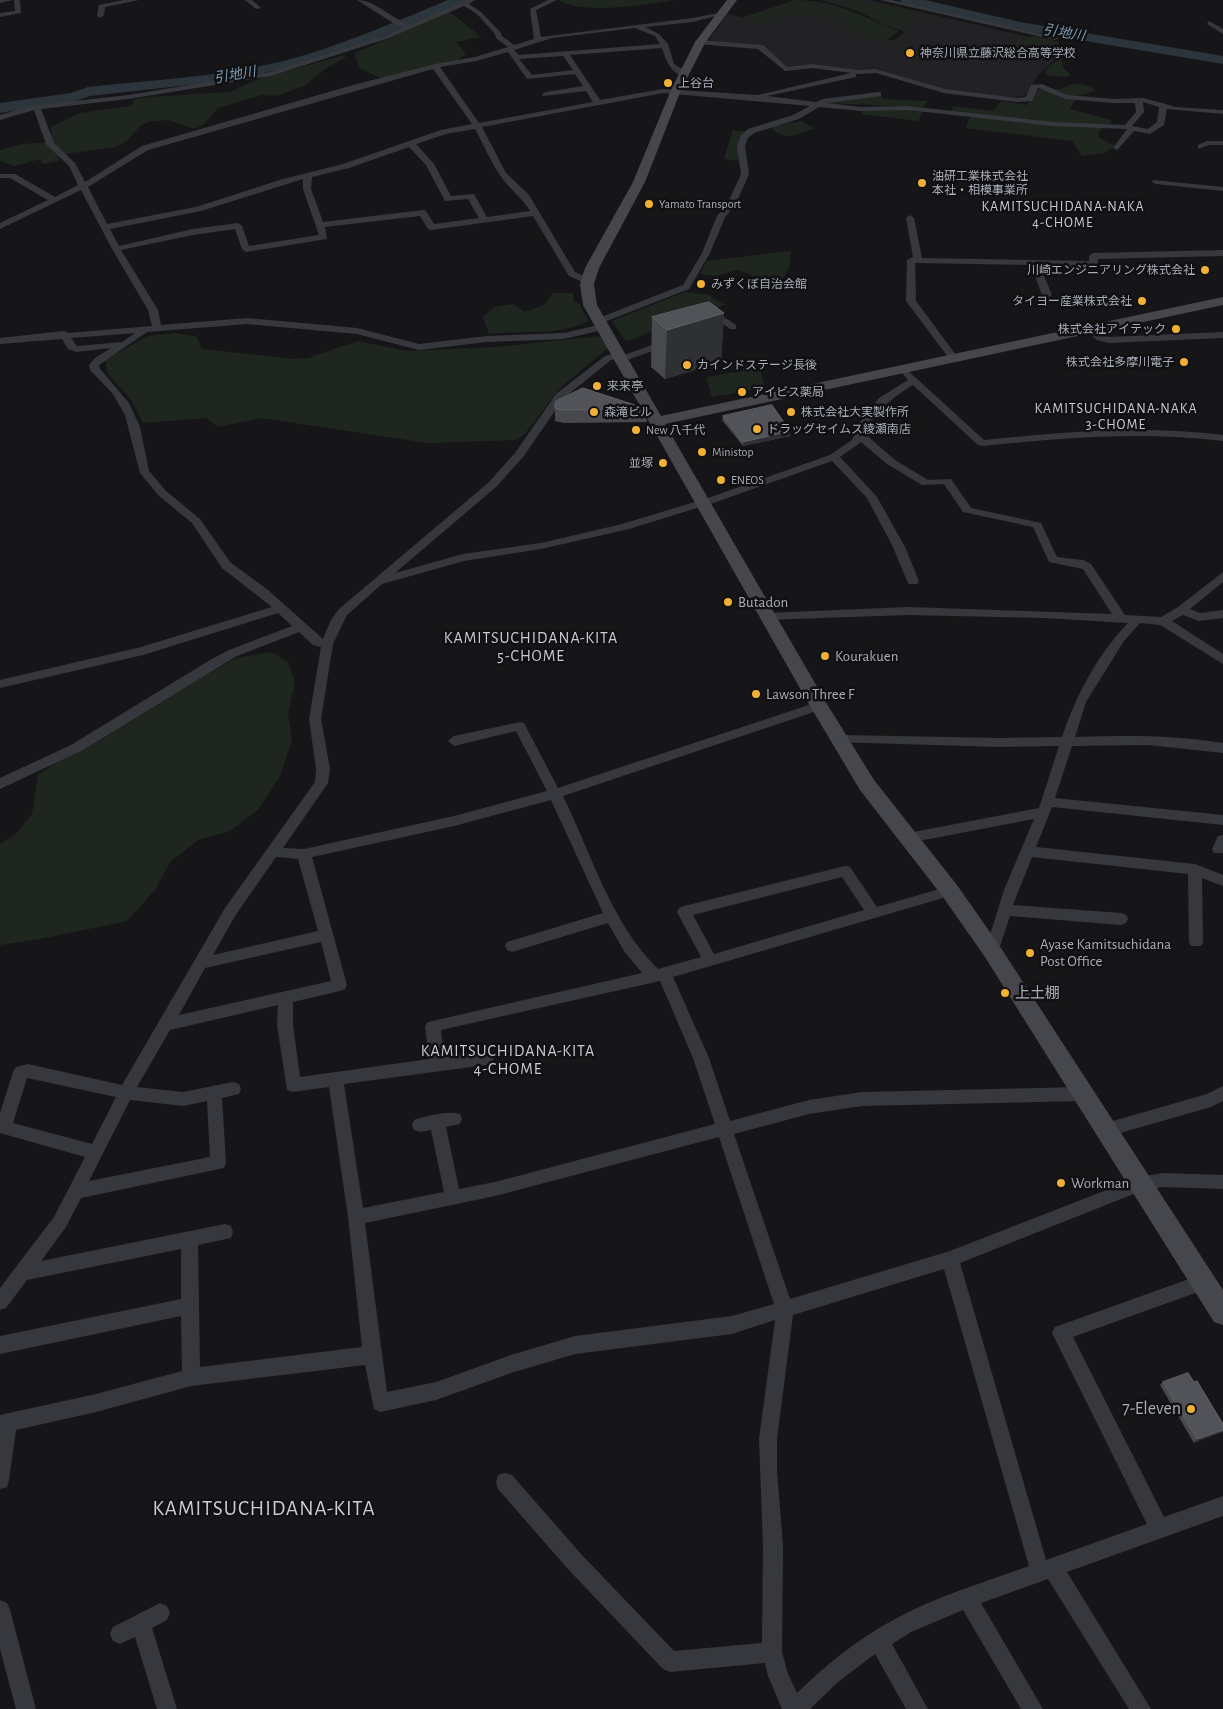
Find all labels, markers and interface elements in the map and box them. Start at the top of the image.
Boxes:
water label: 引地川 [1042,21,1086,45]
place label: 神奈川県立藤沢総合高等学校 [920,46,1076,60]
marker: 神奈川県立藤沢総合高等学校 [904,47,916,59]
water label: 引地川 [213,63,257,87]
place label: 上谷台 [678,76,714,90]
marker: 上谷台 [662,77,674,89]
place label: 油研工業株式会社 本社・相模事業所 [932,169,1028,197]
marker: 油研工業株式会社 本社・相模事業所 [916,177,928,189]
place label: Yamato Transport [659,197,741,211]
marker: Yamato Transport [643,198,655,210]
district label: KAMITSUCHIDANA-NAKA 4-CHOME [979,199,1147,232]
place label: 川崎エンジニアリング株式会社 [1027,263,1195,277]
marker: 川崎エンジニアリング株式会社 [1199,264,1211,276]
place label: みずくぼ自治会館 [711,277,807,291]
marker: みずくぼ自治会館 [695,278,707,290]
place label: タイヨー産業株式会社 [1012,294,1132,308]
marker: タイヨー産業株式会社 [1136,295,1148,307]
place label: 株式会社アイテック [1058,322,1166,336]
marker: 株式会社アイテック [1170,323,1182,335]
place label: 株式会社多摩川電子 [1066,355,1174,369]
marker: 株式会社多摩川電子 [1178,356,1190,368]
place label: カインドステージ長後 [697,358,817,372]
marker: カインドステージ長後 [681,359,693,371]
place label: 来来亭 [607,379,643,393]
marker: 来来亭 [591,380,603,392]
place label: アイビス薬局 [752,385,824,399]
marker: アイビス薬局 [736,386,748,398]
district label: KAMITSUCHIDANA-NAKA 3-CHOME [1032,401,1200,434]
place label: 森滝ビル [604,405,652,419]
place label: 株式会社大実製作所 [801,405,909,419]
marker: 森滝ビル [588,406,600,418]
marker: 株式会社大実製作所 [785,406,797,418]
place label: ドラッグセイムス綾瀬南店 [767,422,911,436]
place label: New 八千代 [646,423,706,437]
marker: ドラッグセイムス綾瀬南店 [751,423,763,435]
marker: New 八千代 [630,424,642,436]
place label: Ministop [712,445,754,459]
marker: Ministop [696,446,708,458]
place label: 並塚 [629,456,653,470]
marker: 並塚 [657,457,669,469]
place label: ENEOS [731,473,764,487]
marker: ENEOS [715,474,727,486]
place label: Butadon [738,593,788,611]
marker: Butadon [722,596,734,608]
district label: KAMITSUCHIDANA-KITA 5-CHOME [441,628,621,666]
place label: Kourakuen [835,647,898,665]
marker: Kourakuen [819,650,831,662]
place label: Lawson Three F [766,685,855,703]
marker: Lawson Three F [750,688,762,700]
place label: Ayase Kamitsuchidana Post Office [1040,935,1171,970]
marker: Ayase Kamitsuchidana Post Office [1024,947,1036,959]
place label: 上土棚 [1015,984,1060,1002]
marker: 上土棚 [999,987,1011,999]
district label: KAMITSUCHIDANA-KITA 4-CHOME [418,1041,598,1079]
place label: Workman [1071,1174,1129,1192]
marker: Workman [1055,1177,1067,1189]
place label: 7-Eleven [1122,1398,1181,1420]
marker: 7-Eleven [1185,1403,1197,1415]
district label: KAMITSUCHIDANA-KITA [150,1496,378,1522]

